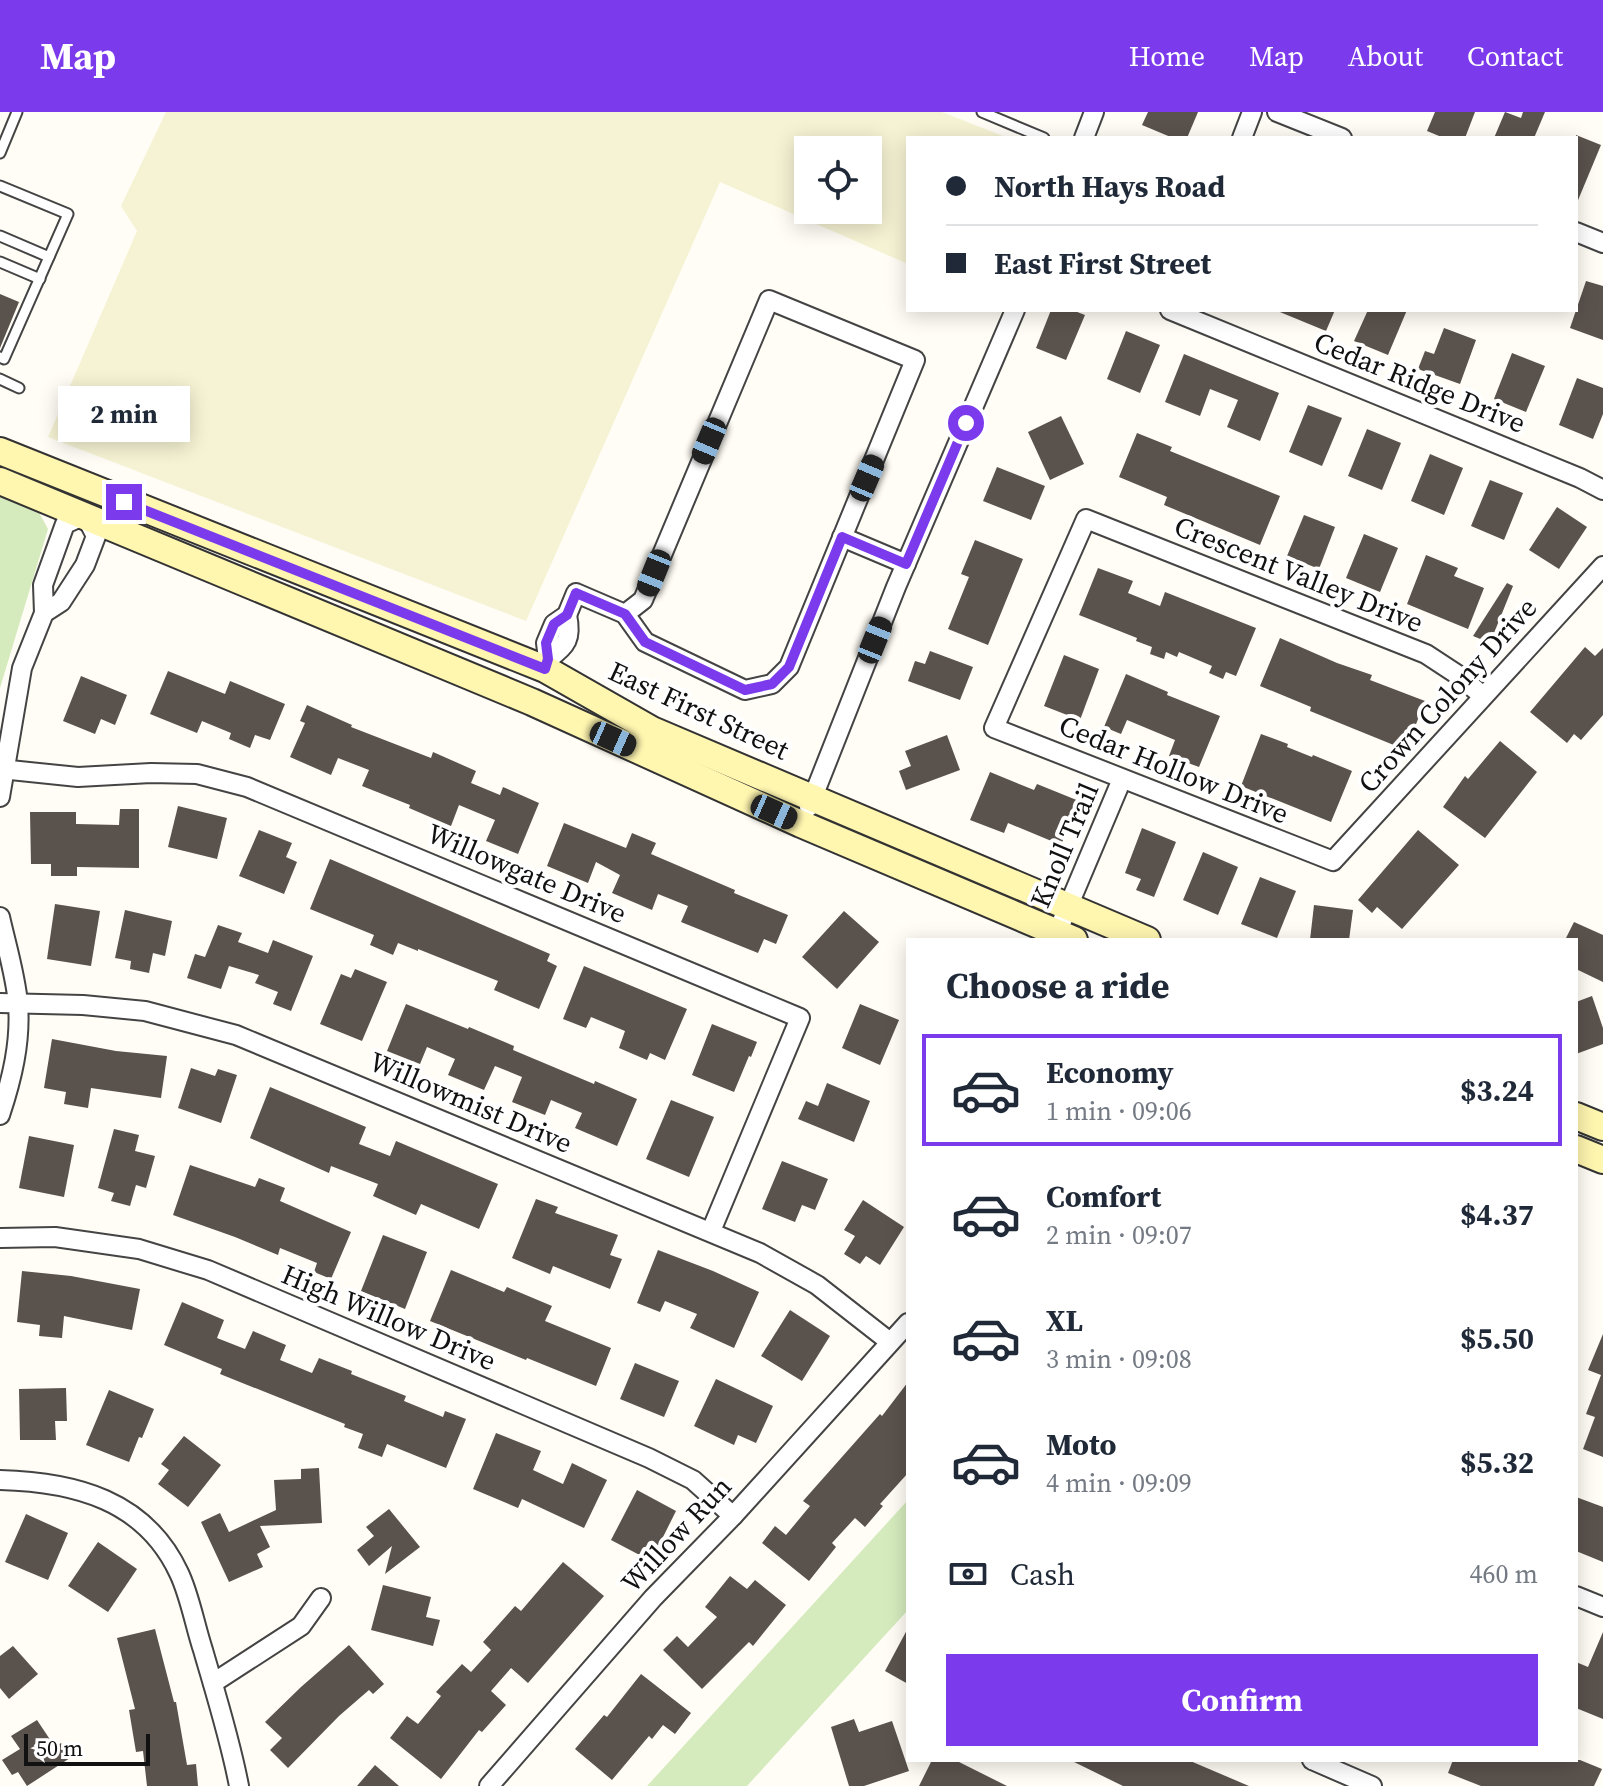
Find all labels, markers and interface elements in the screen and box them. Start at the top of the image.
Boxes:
text: Map [40,30,116,82]
text: Home [1129,37,1205,75]
text: Map [1249,37,1304,75]
text: About [1348,37,1423,75]
text: Contact [1467,37,1563,75]
map controls [794,136,882,224]
button: locate [794,136,882,224]
text: North Hays Road [994,166,1225,207]
text: East First Street [994,243,1211,284]
street label: Cedar Ridge Drive [1309,322,1531,442]
callout: 2 min [58,386,190,442]
text: 2 min [90,396,158,432]
route start [948,405,984,441]
car [689,414,729,468]
car [847,451,887,505]
route end [106,484,142,520]
street label: Crescent Valley Drive [1169,507,1429,641]
car [634,546,674,600]
street label: Crown Colony Drive [1349,589,1545,801]
car [855,613,895,667]
street label: East First Street [603,652,796,769]
street label: Cedar Hollow Drive [1054,706,1294,832]
car [586,718,640,760]
street label: Knoll Trail [1021,777,1107,913]
car [747,791,801,833]
street label: Willowgate Drive [421,814,633,932]
text: Choose a ride [946,961,1169,1010]
street label: Willowmist Drive [364,1042,578,1162]
text: Economy [1046,1052,1174,1093]
icon: car [950,1054,1022,1126]
text: $3.24 [1460,1070,1534,1111]
text: 1 min · 09:06 [1046,1093,1192,1129]
text: Comfort [1046,1176,1161,1217]
icon: car [950,1178,1022,1250]
text: $4.37 [1460,1194,1534,1235]
text: 2 min · 09:07 [1046,1217,1192,1253]
street label: High Willow Drive [276,1255,502,1379]
text: XL [1046,1300,1083,1341]
icon: car [950,1302,1022,1374]
text: $5.50 [1460,1318,1534,1359]
text: 3 min · 09:08 [1046,1341,1192,1377]
text: Moto [1046,1424,1117,1465]
icon: car [950,1426,1022,1498]
text: $5.32 [1460,1442,1534,1483]
text: 4 min · 09:09 [1046,1465,1192,1501]
street label: Willow Run [612,1468,740,1600]
icon: cash [946,1552,990,1596]
text: Cash [1010,1554,1075,1595]
text: 460 m [1470,1556,1538,1592]
button: Confirm [946,1654,1538,1746]
scale bar [24,1730,150,1766]
text: 50 m [36,1733,83,1763]

